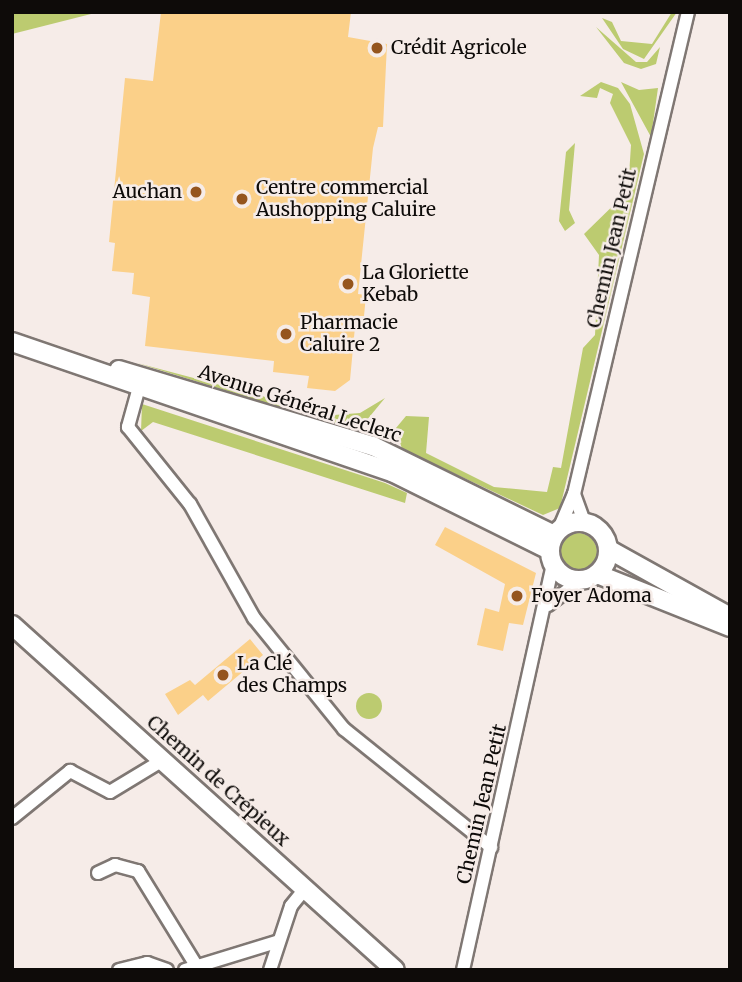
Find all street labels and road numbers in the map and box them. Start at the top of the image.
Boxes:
street label: Chemin Jean Petit [583,166,641,330]
street label: Avenue Général Leclerc [196,360,404,448]
street label: Chemin de Crépieux [142,711,294,851]
street label: Chemin Jean Petit [453,722,511,886]

